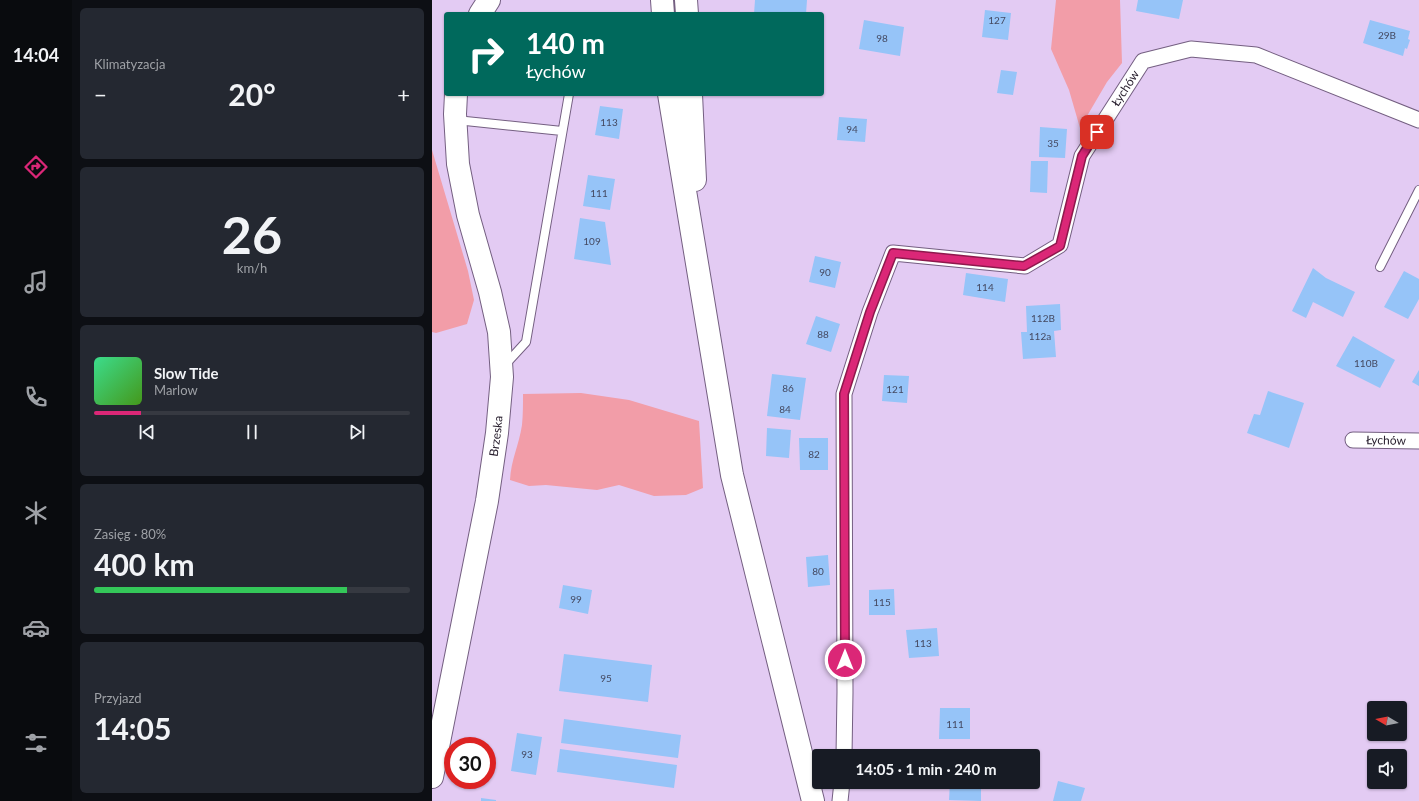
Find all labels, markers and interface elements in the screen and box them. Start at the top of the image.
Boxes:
house number: 127 [988,14,1006,26]
text: 140 m [526,26,605,60]
icon: right [460,28,512,80]
house number: 29B [1378,29,1396,41]
house number: 98 [876,32,888,44]
text: 14:04 [13,44,59,66]
text: Klimatyzacja [94,56,165,72]
text: Łychów [526,60,586,82]
street label: Łychów [1108,67,1142,109]
text: 20° [228,76,276,112]
text: − [94,81,107,108]
text: + [397,81,410,108]
pin [1080,115,1114,149]
house number: 113 [600,116,618,128]
icon: arrive [1086,121,1108,143]
house number: 94 [846,123,858,135]
house number: 35 [1047,137,1059,149]
icon: directions [22,153,50,181]
house number: 111 [590,187,608,199]
text: 26 [222,203,282,265]
house number: 109 [583,235,601,247]
text: km/h [237,260,267,276]
house number: 90 [819,266,831,278]
icon: music [22,268,50,296]
house number: 114 [976,281,994,293]
house number: 112B [1031,312,1055,324]
house number: 88 [817,328,829,340]
house number: 112a [1029,330,1051,342]
house number: 110B [1354,357,1378,369]
text: Slow Tide [154,364,219,382]
text: Marlow [154,382,198,398]
house number: 86 [782,382,794,394]
icon: phone [22,383,50,411]
house number: 121 [886,383,904,395]
house number: 84 [779,403,791,415]
street label: Brzeska [486,415,506,457]
icon: previous [136,421,158,443]
icon: pause [241,421,263,443]
icon: next [346,421,368,443]
street label: Łychów [1366,432,1407,448]
house number: 82 [808,448,820,460]
icon: climate [22,499,50,527]
text: Zasięg · 80% [94,526,166,542]
text: 400 km [94,546,195,582]
house number: 80 [812,565,824,577]
house number: 99 [570,593,582,605]
house number: 115 [873,596,891,608]
icon: car [22,614,50,642]
house number: 113 [914,637,932,649]
position arrow [824,639,866,681]
house number: 95 [600,672,612,684]
text: Przyjazd [94,690,142,706]
north arrow [1367,701,1407,741]
map controls [1367,701,1407,789]
text: 14:05 [94,710,171,746]
house number: 111 [946,718,964,730]
icon: filters [22,729,50,757]
speed limit sign: 30 [444,737,496,789]
house number: 93 [521,748,533,760]
button: sound [1367,749,1407,789]
text: 14:05 · 1 min · 240 m [856,760,996,778]

